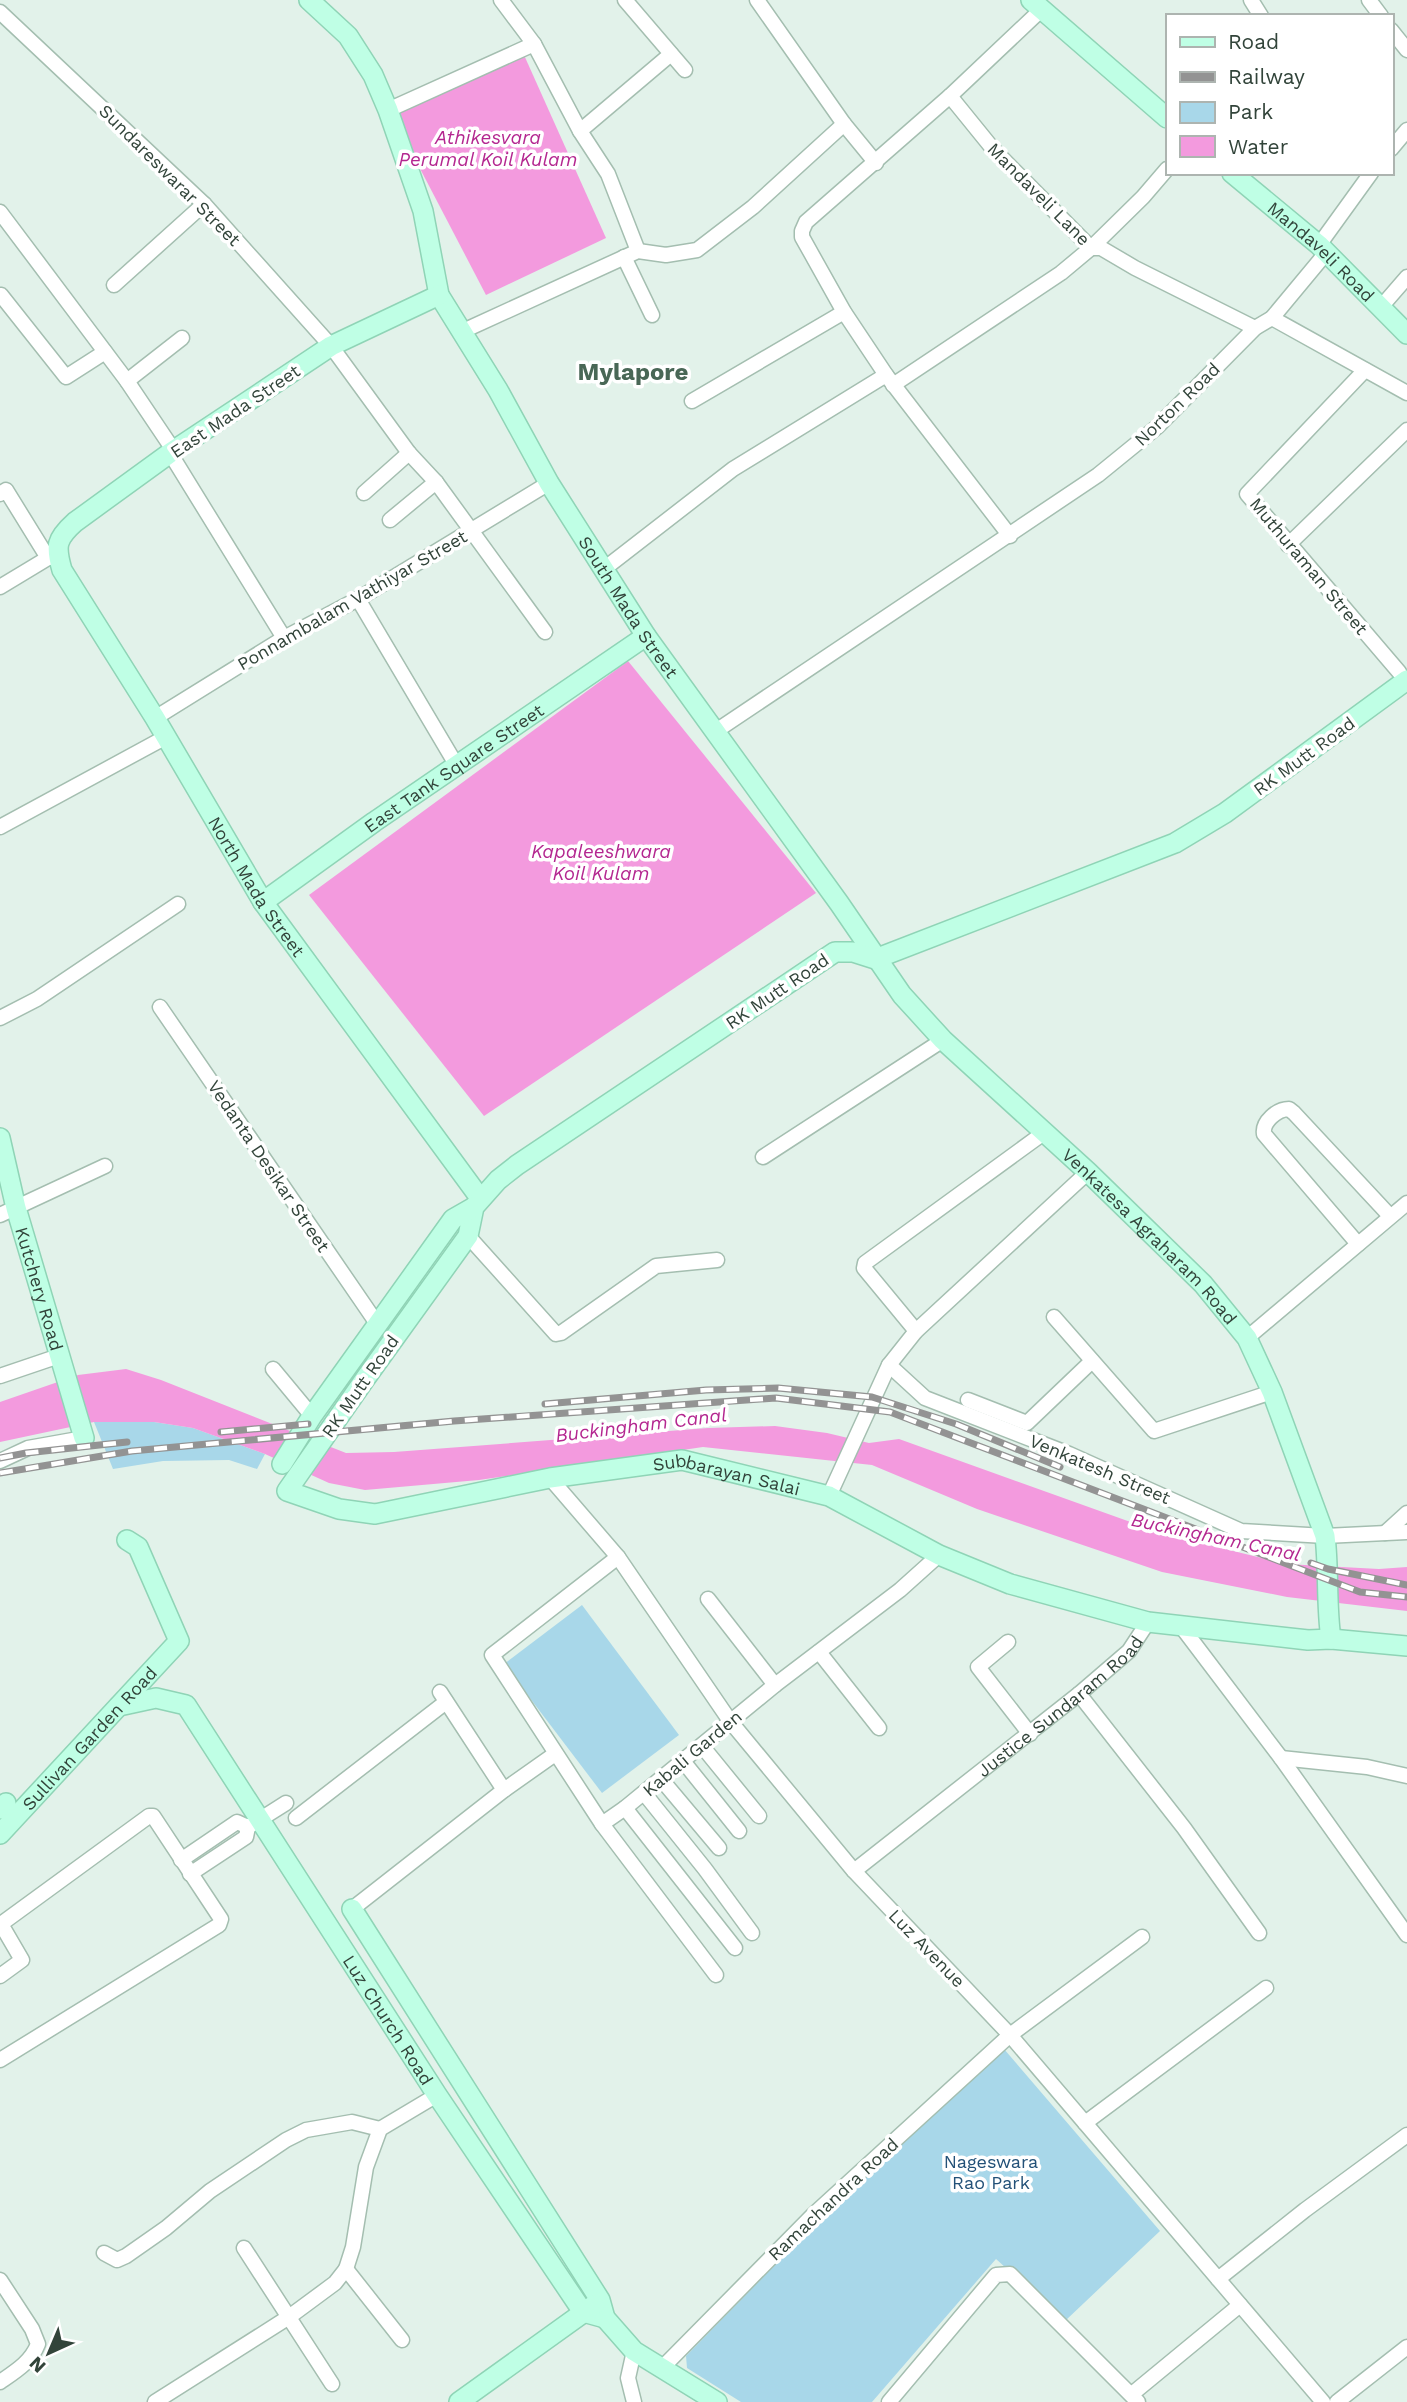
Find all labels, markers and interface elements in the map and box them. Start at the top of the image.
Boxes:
legend [1166,14,1393,175]
text: Road [1228,29,1279,54]
text: Railway [1228,64,1305,89]
text: Park [1228,99,1273,124]
street label: Sundareswarar Street [95,100,245,250]
water label: Athikesvara Perumal Koil Kulam [399,126,577,171]
text: Water [1228,134,1289,159]
street label: Mandaveli Lane [983,138,1095,250]
street label: Mandaveli Road [1264,197,1379,306]
district label: Mylapore [578,358,688,386]
street label: Norton Road [1130,358,1224,450]
street label: East Mada Street [166,360,304,462]
street label: Muthuraman Street [1246,493,1373,639]
street label: Ponnambalam Vathiyar Street [234,525,471,674]
street label: South Mada Street [575,532,683,682]
street label: East Tank Square Street [360,699,547,836]
street label: RK Mutt Road [1249,712,1359,800]
street label: North Mada Street [204,812,310,961]
water label: Kapaleeshwara Koil Kulam [531,840,671,885]
street label: RK Mutt Road [721,949,833,1033]
street label: Vedanta Desikar Street [204,1076,335,1256]
street label: Venkatesa Agraharam Road [1058,1144,1242,1328]
street label: Kutchery Road [12,1224,68,1353]
street label: RK Mutt Road [317,1331,403,1441]
water label: Buckingham Canal [554,1403,728,1447]
street label: Venkatesh Street [1026,1430,1174,1508]
street label: Subbarayan Salai [651,1449,802,1499]
water label: Buckingham Canal [1129,1508,1303,1566]
street label: Justice Sundaram Road [973,1631,1147,1781]
street label: Sullivan Garden Road [17,1662,161,1814]
street label: Kabali Garden [638,1706,746,1800]
street label: Luz Avenue [885,1905,969,1991]
street label: Luz Church Road [339,1951,438,2089]
street label: Ramachandra Road [764,2133,902,2265]
park label: Nageswara Rao Park [944,2151,1038,2193]
north arrow [14,2318,84,2388]
text: N [24,2352,51,2378]

